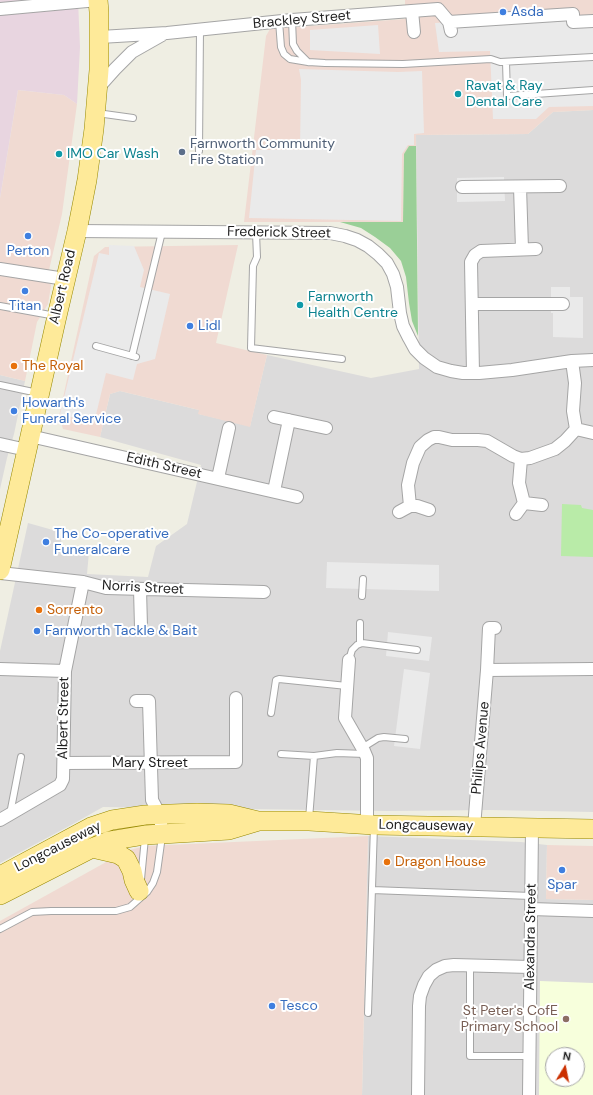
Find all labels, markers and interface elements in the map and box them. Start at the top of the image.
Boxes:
place label: Asda [511,4,544,20]
street label: Brackley Street [252,7,352,33]
marker: Asda [498,7,508,17]
place label: Ravat & Ray Dental Care [466,78,542,110]
marker: Ravat & Ray Dental Care [453,89,463,99]
place label: Farnworth Community Fire Station [190,136,335,168]
place label: IMO Car Wash [67,146,159,162]
marker: Farnworth Community Fire Station [177,147,187,157]
marker: IMO Car Wash [54,149,64,159]
street label: Frederick Street [227,224,331,242]
marker: Perton [23,231,33,241]
place label: Perton [7,243,49,259]
street label: Albert Road [46,248,80,326]
marker: Titan [20,286,30,296]
place label: Farnworth Health Centre [308,289,398,322]
place label: Titan [9,298,41,314]
marker: Farnworth Health Centre [295,300,305,310]
place label: Lidl [198,318,221,334]
marker: Lidl [185,321,195,331]
place label: The Royal [22,358,83,374]
marker: The Royal [9,361,19,371]
place label: Howarth's Funeral Service [22,395,121,428]
marker: Howarth's Funeral Service [9,406,19,416]
street label: Edith Street [125,449,203,483]
place label: The Co-operative Funeralcare [54,526,169,558]
marker: The Co-operative Funeralcare [41,537,51,547]
street label: Norris Street [102,577,184,599]
place label: Sorrento [47,602,103,618]
marker: Sorrento [34,605,44,615]
place label: Farnworth Tackle & Bait [45,623,197,639]
marker: Farnworth Tackle & Bait [32,626,42,636]
street label: Albert Street [55,676,73,760]
street label: Philips Avenue [469,701,493,795]
street label: Mary Street [112,755,188,771]
street label: Longcauseway [378,817,474,835]
street label: Longcauseway [12,818,104,876]
place label: Dragon House [395,854,486,870]
marker: Dragon House [382,857,392,867]
marker: Spar [557,865,567,875]
place label: Spar [547,877,577,893]
street label: Alexandra Street [522,883,540,991]
place label: Tesco [280,998,318,1014]
marker: Tesco [267,1001,277,1011]
place label: St Peter's CofE Primary School [461,1003,558,1036]
marker: St Peter's CofE Primary School [561,1014,571,1024]
north arrow [545,1047,585,1087]
text: N [562,1049,572,1064]

